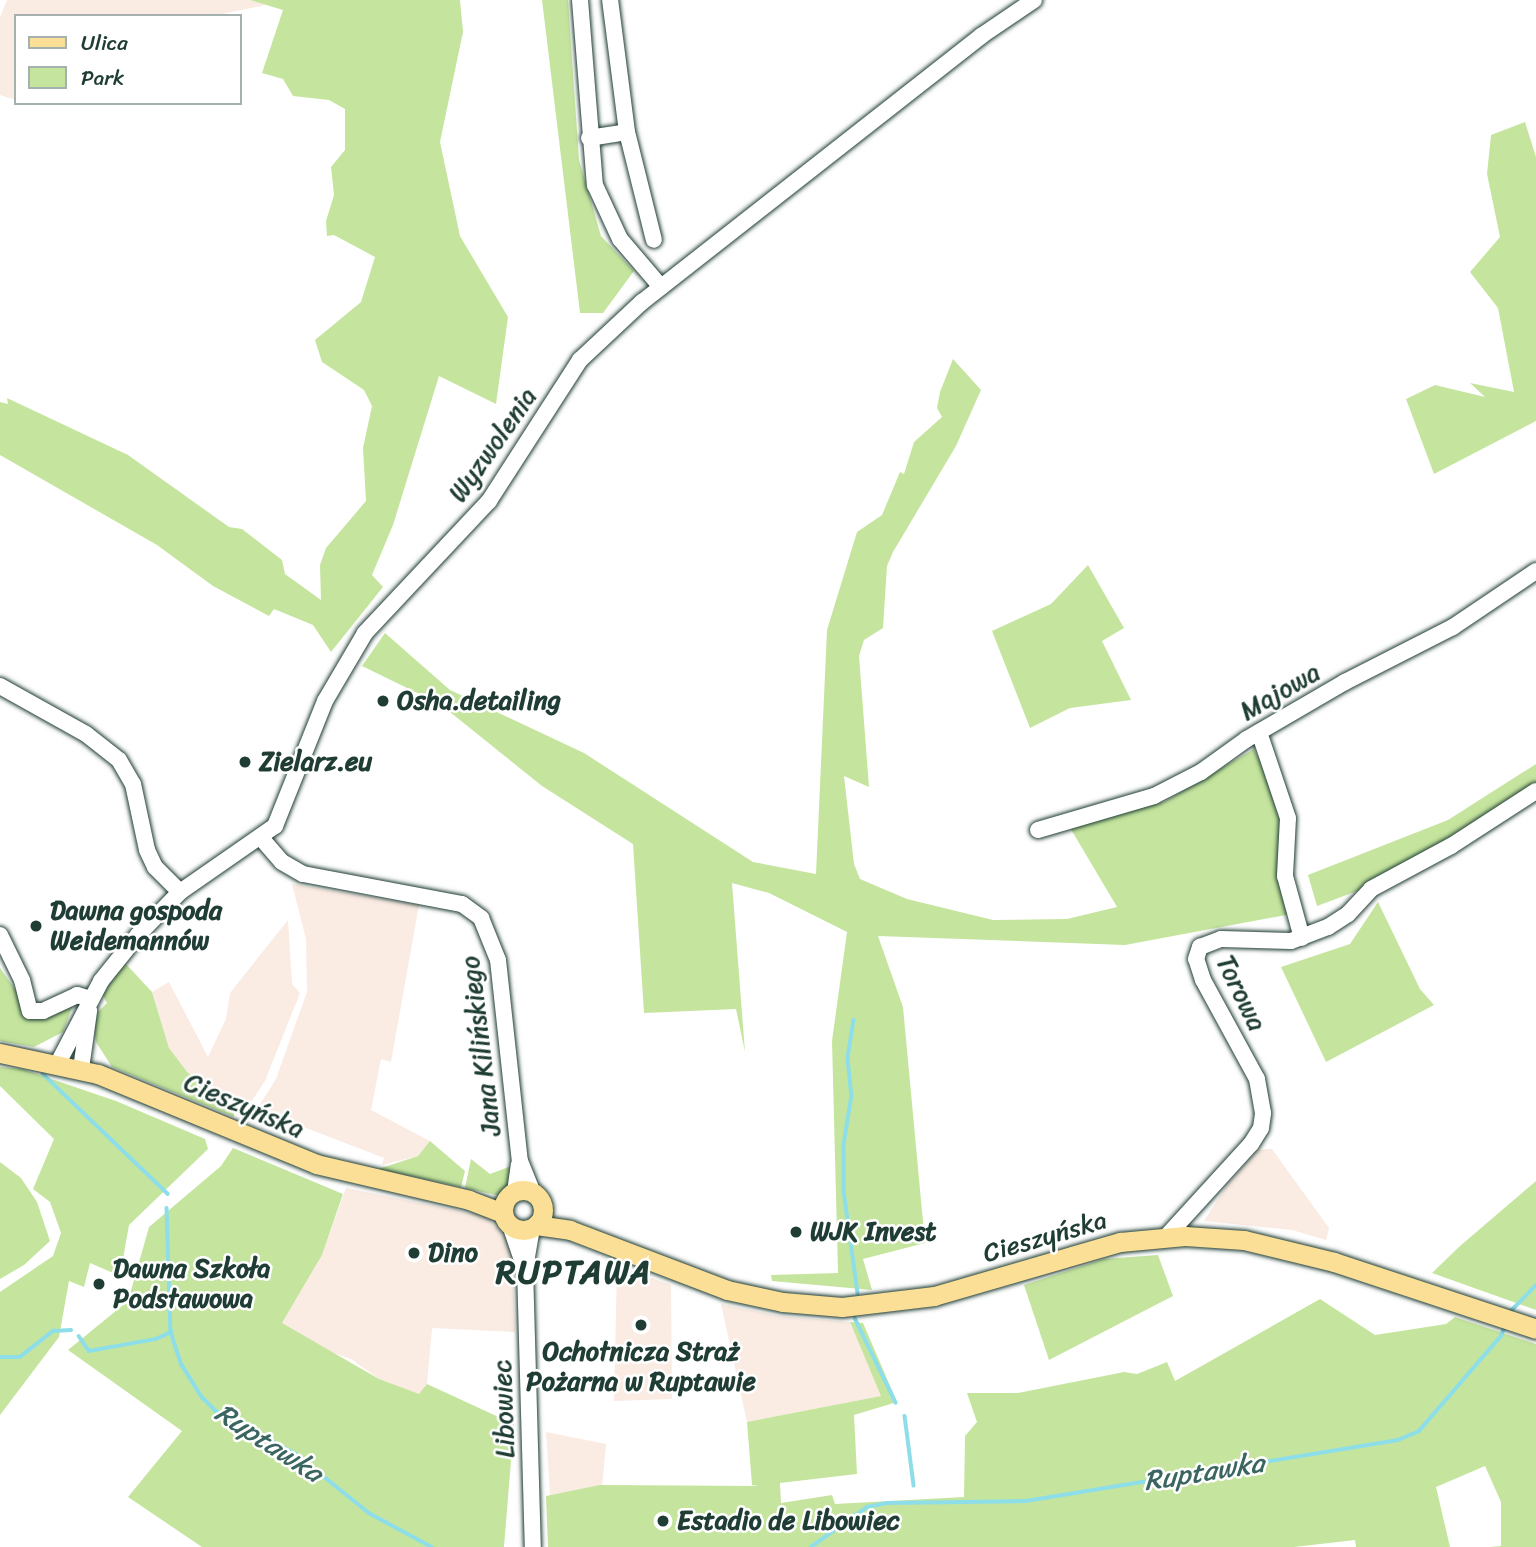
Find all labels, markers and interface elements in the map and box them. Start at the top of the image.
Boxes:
legend [14,14,242,105]
text: Ulica [81,24,128,62]
text: Park [81,59,124,97]
street label: Wyzwolenia [442,382,544,508]
street label: Majowa [1235,657,1325,727]
place label: Osha.detailing [397,685,561,717]
marker: Osha.detailing [375,693,391,709]
place label: Zielarz.eu [259,746,372,778]
marker: Zielarz.eu [237,754,253,770]
place label: Dawna gospoda Weidemannów [50,895,222,956]
marker: Dawna gospoda Weidemannów [28,918,44,934]
street label: Torowa [1209,950,1273,1036]
street label: Jana Kilińskiego [454,953,508,1139]
street label: Cieszyńska [179,1067,309,1145]
street label: Cieszyńska [980,1204,1110,1270]
place label: WJK Invest [810,1216,936,1248]
marker: WJK Invest [788,1224,804,1240]
place label: Dino [428,1237,478,1269]
marker: Dino [406,1245,422,1261]
place label: Dawna Szkoła Podstawowa [113,1253,271,1314]
district label: RUPTAWA [498,1253,650,1293]
marker: Dawna Szkoła Podstawowa [91,1276,107,1292]
marker: Ochotnicza Straż Pożarna w Ruptawie [633,1317,649,1333]
place label: Ochotnicza Straż Pożarna w Ruptawie [526,1336,756,1398]
street label: Libowiec [487,1359,521,1459]
water label: Ruptawka [209,1396,329,1490]
water label: Ruptawka [1141,1446,1267,1498]
place label: Estadio de Libowiec [677,1505,900,1537]
marker: Estadio de Libowiec [655,1513,671,1529]

